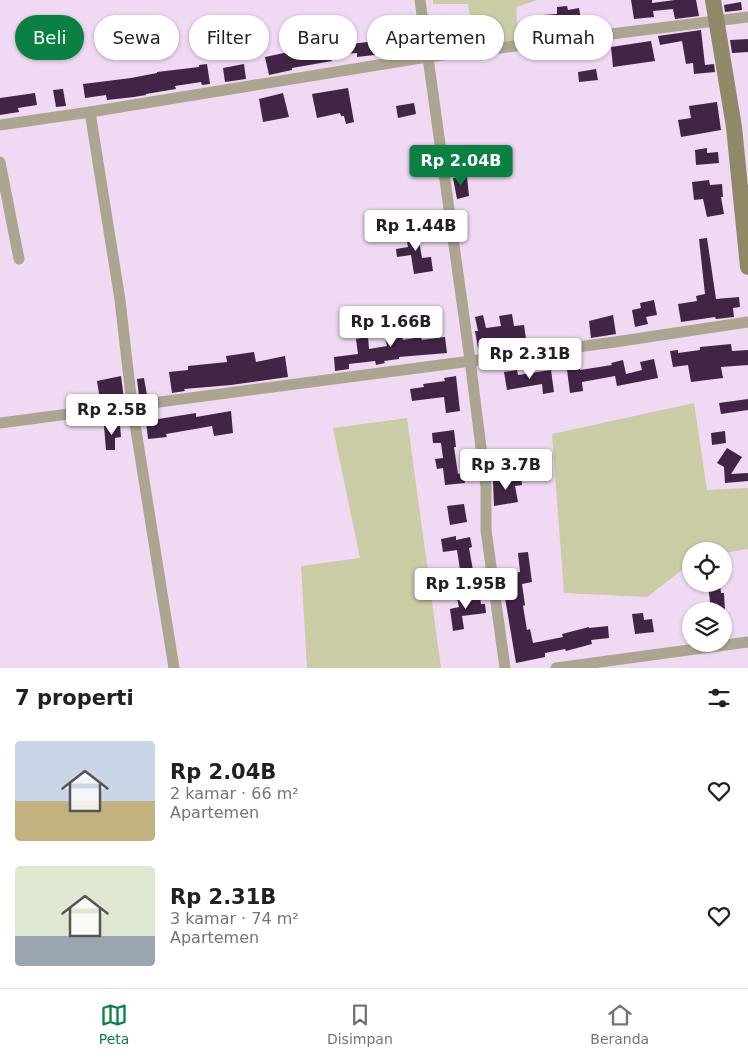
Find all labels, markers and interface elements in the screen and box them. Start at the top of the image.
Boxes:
chip: Beli [15,15,84,60]
chip: Sewa [94,15,179,60]
chip: Filter [189,15,269,60]
chip: Baru [279,15,357,60]
chip: Apartemen [367,15,504,60]
chip: Rumah [514,15,613,60]
pin: Rp 2.04B [409,144,513,187]
text: Rp 2.04B [420,151,502,170]
pin: Rp 1.44B [364,210,468,252]
text: Rp 1.44B [375,216,457,235]
pin: Rp 1.66B [339,306,443,348]
text: Rp 1.66B [350,312,432,331]
pin: Rp 2.31B [478,338,582,380]
text: Rp 2.31B [489,344,571,363]
pin: Rp 2.5B [66,394,158,436]
text: Rp 2.5B [77,400,147,419]
pin: Rp 3.7B [460,448,552,491]
text: Rp 3.7B [471,455,541,474]
map controls [682,542,732,652]
button: locate [682,542,732,592]
pin: Rp 1.95B [414,568,518,610]
text: Rp 1.95B [425,574,507,593]
button: layers [682,602,732,652]
icon: filters [705,684,733,712]
text: 7 properti [15,686,134,710]
text: Rp 2.04B [170,760,276,784]
icon: home [55,761,115,821]
icon: heart [705,777,733,805]
text: 2 kamar · 66 m² [170,784,299,803]
text: Apartemen [170,803,259,822]
text: Rp 2.31B [170,885,276,909]
icon: home [55,886,115,946]
icon: heart [705,902,733,930]
text: 3 kamar · 74 m² [170,909,299,928]
text: Apartemen [170,928,259,947]
tab: Peta [99,1001,129,1047]
tab: Disimpan [327,1001,393,1047]
tab: Beranda [590,1001,649,1047]

